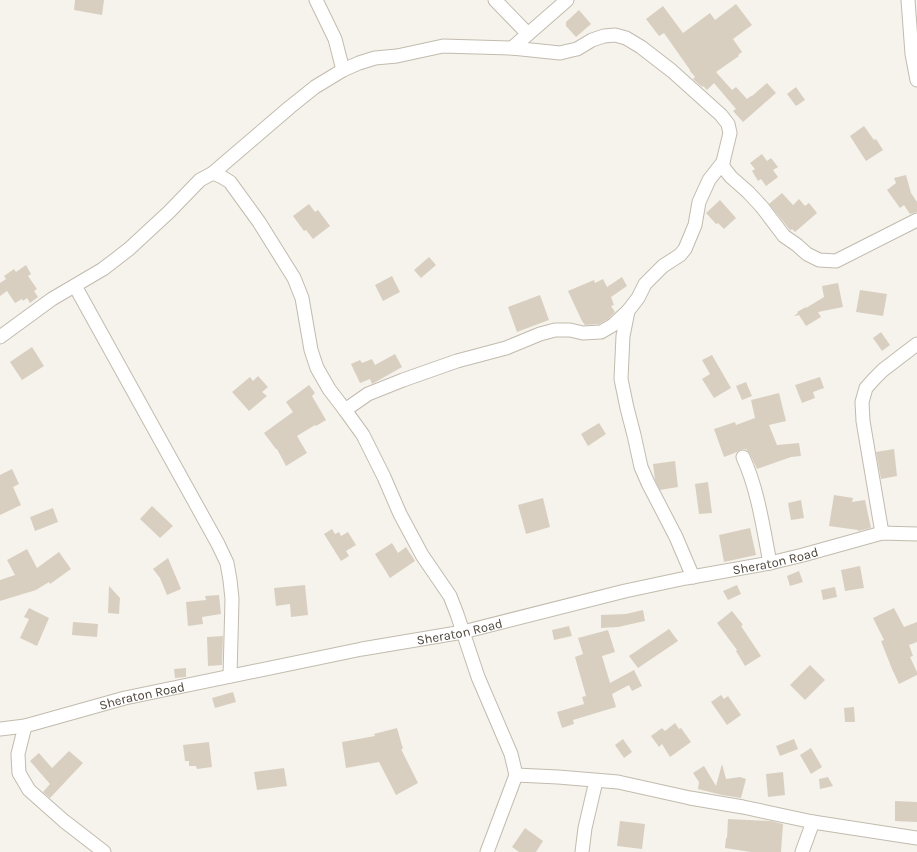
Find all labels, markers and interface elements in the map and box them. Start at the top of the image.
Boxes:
street label: Sheraton Road [732,544,820,578]
street label: Sheraton Road [415,615,504,648]
street label: Sheraton Road [97,679,186,713]

